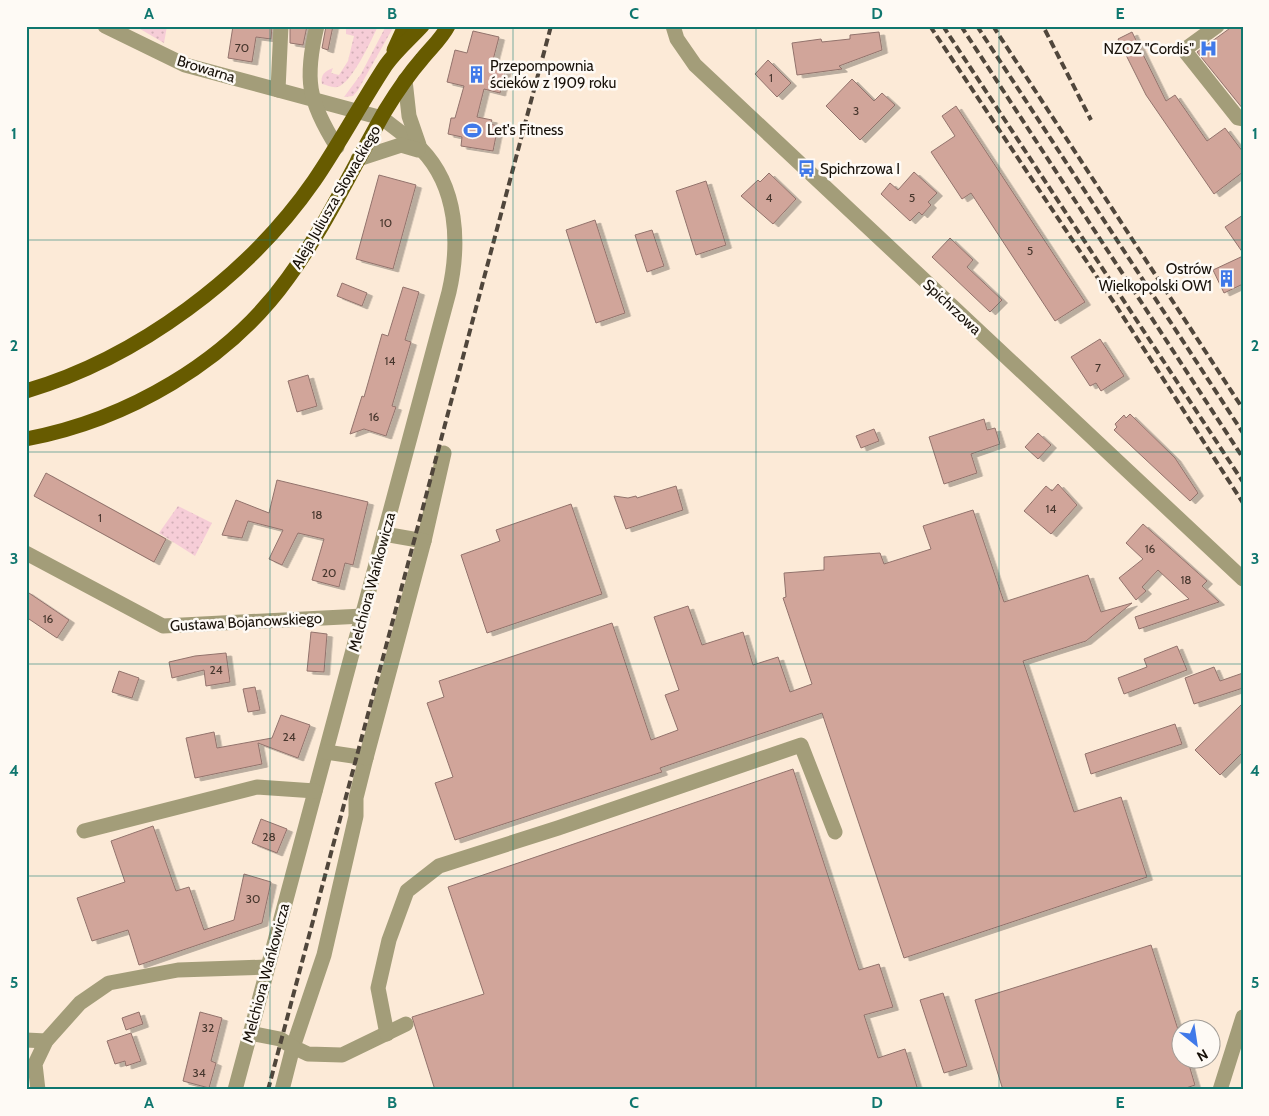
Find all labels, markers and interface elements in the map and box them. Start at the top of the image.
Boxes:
text: A [144,4,154,23]
text: B [387,4,397,23]
text: C [629,4,639,23]
text: D [871,4,883,23]
text: E [1115,4,1125,23]
hospital icon: NZOZ "Cordis" [1198,39,1218,59]
house number: 70 [235,40,249,55]
place label: NZOZ "Cordis" [1103,40,1194,58]
street label: Browarna [175,52,238,87]
place label: Przepompownia ścieków z 1909 roku [490,57,616,92]
building icon: Przepompownia ścieków z 1909 roku [466,65,486,85]
house number: 1 [769,70,773,85]
house number: 3 [853,103,859,118]
sports icon: Let's Fitness [463,120,483,140]
place label: Let's Fitness [487,121,564,139]
street label: Aleja Juliusza Słowackiego [288,122,384,272]
text: 1 [11,124,17,143]
text: 1 [1252,124,1258,143]
bus stop icon: Spichrzowa I [796,159,816,179]
place label: Spichrzowa I [820,160,900,178]
house number: 4 [766,190,773,205]
house number: 5 [909,190,915,205]
house number: 10 [380,215,392,230]
house number: 5 [1027,243,1033,258]
place label: Ostrów Wielkopolski OW1 [1099,260,1212,295]
building icon: Ostrów Wielkopolski OW1 [1216,268,1236,288]
street label: Spichrzowa [919,276,985,339]
text: 2 [10,336,18,355]
text: 2 [1251,336,1259,355]
house number: 14 [385,353,395,368]
house number: 7 [1095,360,1101,375]
house number: 16 [369,409,380,424]
house number: 14 [1046,501,1056,516]
house number: 18 [311,507,323,522]
house number: 1 [98,510,102,525]
street label: Melchiora Wańkowicza [345,510,399,654]
house number: 16 [1145,541,1156,556]
text: 3 [10,549,18,568]
text: 3 [1251,549,1259,568]
house number: 20 [322,565,336,580]
house number: 18 [1180,572,1192,587]
street label: Gustawa Bojanowskiego [170,609,322,635]
house number: 16 [43,611,54,626]
house number: 24 [209,662,223,677]
house number: 24 [282,729,296,744]
text: 4 [9,761,19,780]
text: 4 [1250,761,1260,780]
house number: 28 [262,829,276,844]
house number: 30 [246,891,260,906]
street label: Melchiora Wańkowicza [239,901,293,1045]
text: 5 [10,973,18,992]
text: 5 [1251,973,1259,992]
north arrow [1172,1018,1222,1068]
house number: 32 [202,1020,214,1035]
text: N [1194,1045,1211,1066]
house number: 34 [192,1065,206,1080]
text: A [144,1093,154,1112]
text: B [387,1093,397,1112]
text: C [629,1093,639,1112]
text: D [871,1093,883,1112]
text: E [1115,1093,1125,1112]

